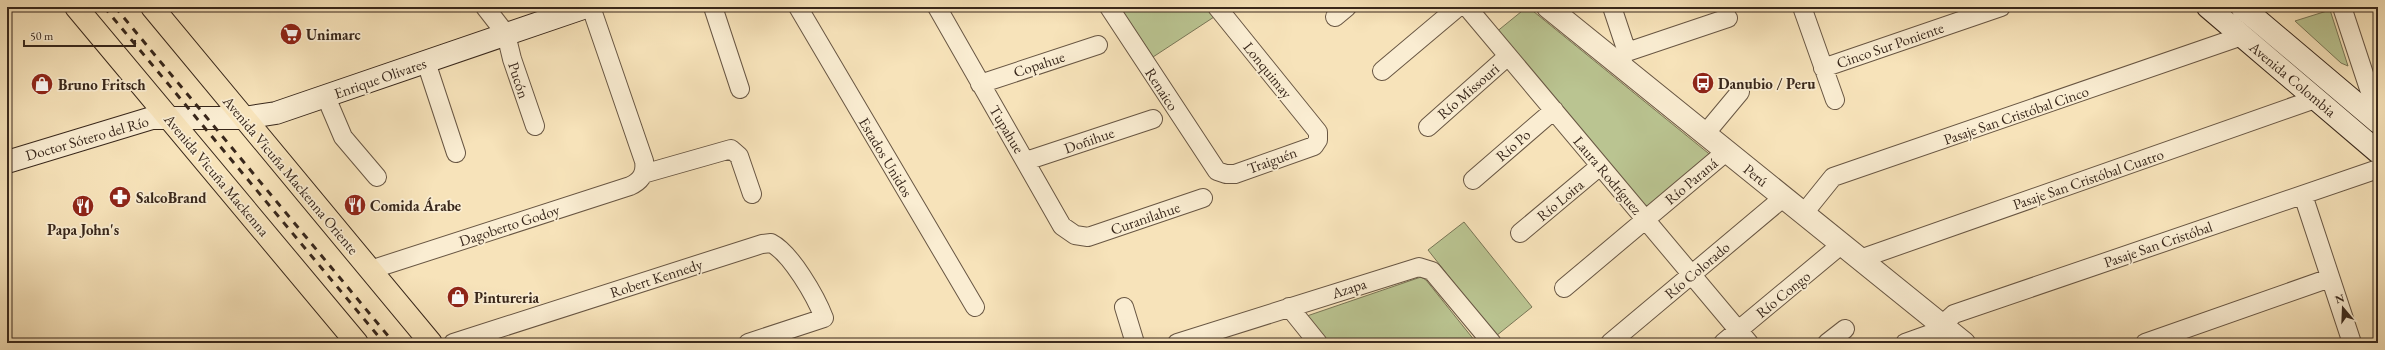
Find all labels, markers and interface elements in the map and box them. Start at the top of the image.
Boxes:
street label: Cinco Sur Poniente [1834,18,1946,72]
supermarket icon: Unimarc [278,21,304,47]
scale bar [24,22,135,48]
place label: Unimarc [306,25,361,44]
text: 50 m [30,28,54,44]
street label: Avenida Colombia [2245,37,2340,121]
street label: Lonquimay [1239,38,1297,103]
street label: Copahue [1011,47,1067,81]
street label: Enrique Olivares [331,53,429,103]
street label: Pucón [504,59,534,101]
street label: Río Missouri [1433,59,1503,123]
street label: Renaico [1141,64,1183,114]
bus stop icon: Danubio / Peru [1690,70,1716,96]
shop icon: Bruno Fritsch [29,71,55,97]
place label: Danubio / Peru [1718,74,1816,93]
place label: Bruno Fritsch [58,75,146,94]
street label: Pasaje San Cristóbal Cinco [1941,81,2091,149]
street label: Avenida Vicuña Mackenna Oriente [218,91,363,258]
street label: Tupahue [985,101,1029,157]
street label: Avenida Vicuña Mackenna [160,109,274,240]
street label: Doctor Sótero del Río [23,111,151,165]
street label: Estados Unidos [855,114,917,200]
street label: Doñihue [1061,123,1117,157]
street label: Río Po [1492,125,1534,165]
street label: Laura Rodríguez [1570,132,1647,219]
street label: Traiguén [1245,142,1299,178]
street label: Pasaje San Cristóbal Cuatro [2010,144,2166,214]
street label: Río Paraná [1661,153,1721,209]
street label: Perú [1740,159,1772,191]
street label: Río Loira [1533,175,1587,225]
pharmacy icon: SalcoBrand [107,184,133,210]
place label: SalcoBrand [136,188,207,207]
restaurant icon: Comida Árabe [342,192,368,218]
restaurant icon: Papa John's [70,193,96,219]
place label: Comida Árabe [370,196,461,215]
street label: Curanilahue [1108,197,1182,239]
street label: Dagoberto Godoy [456,200,562,250]
street label: Pasaje San Cristóbal [2101,216,2215,271]
place label: Papa John's [47,220,119,239]
street label: Río Colorado [1660,237,1734,303]
street label: Robert Kennedy [607,254,705,302]
street label: Río Congo [1752,266,1814,322]
street label: Azapa [1328,274,1369,303]
shop icon: Pintureria [445,284,471,310]
place label: Pintureria [474,288,540,307]
north arrow [2323,288,2363,328]
text: N [2333,290,2346,307]

